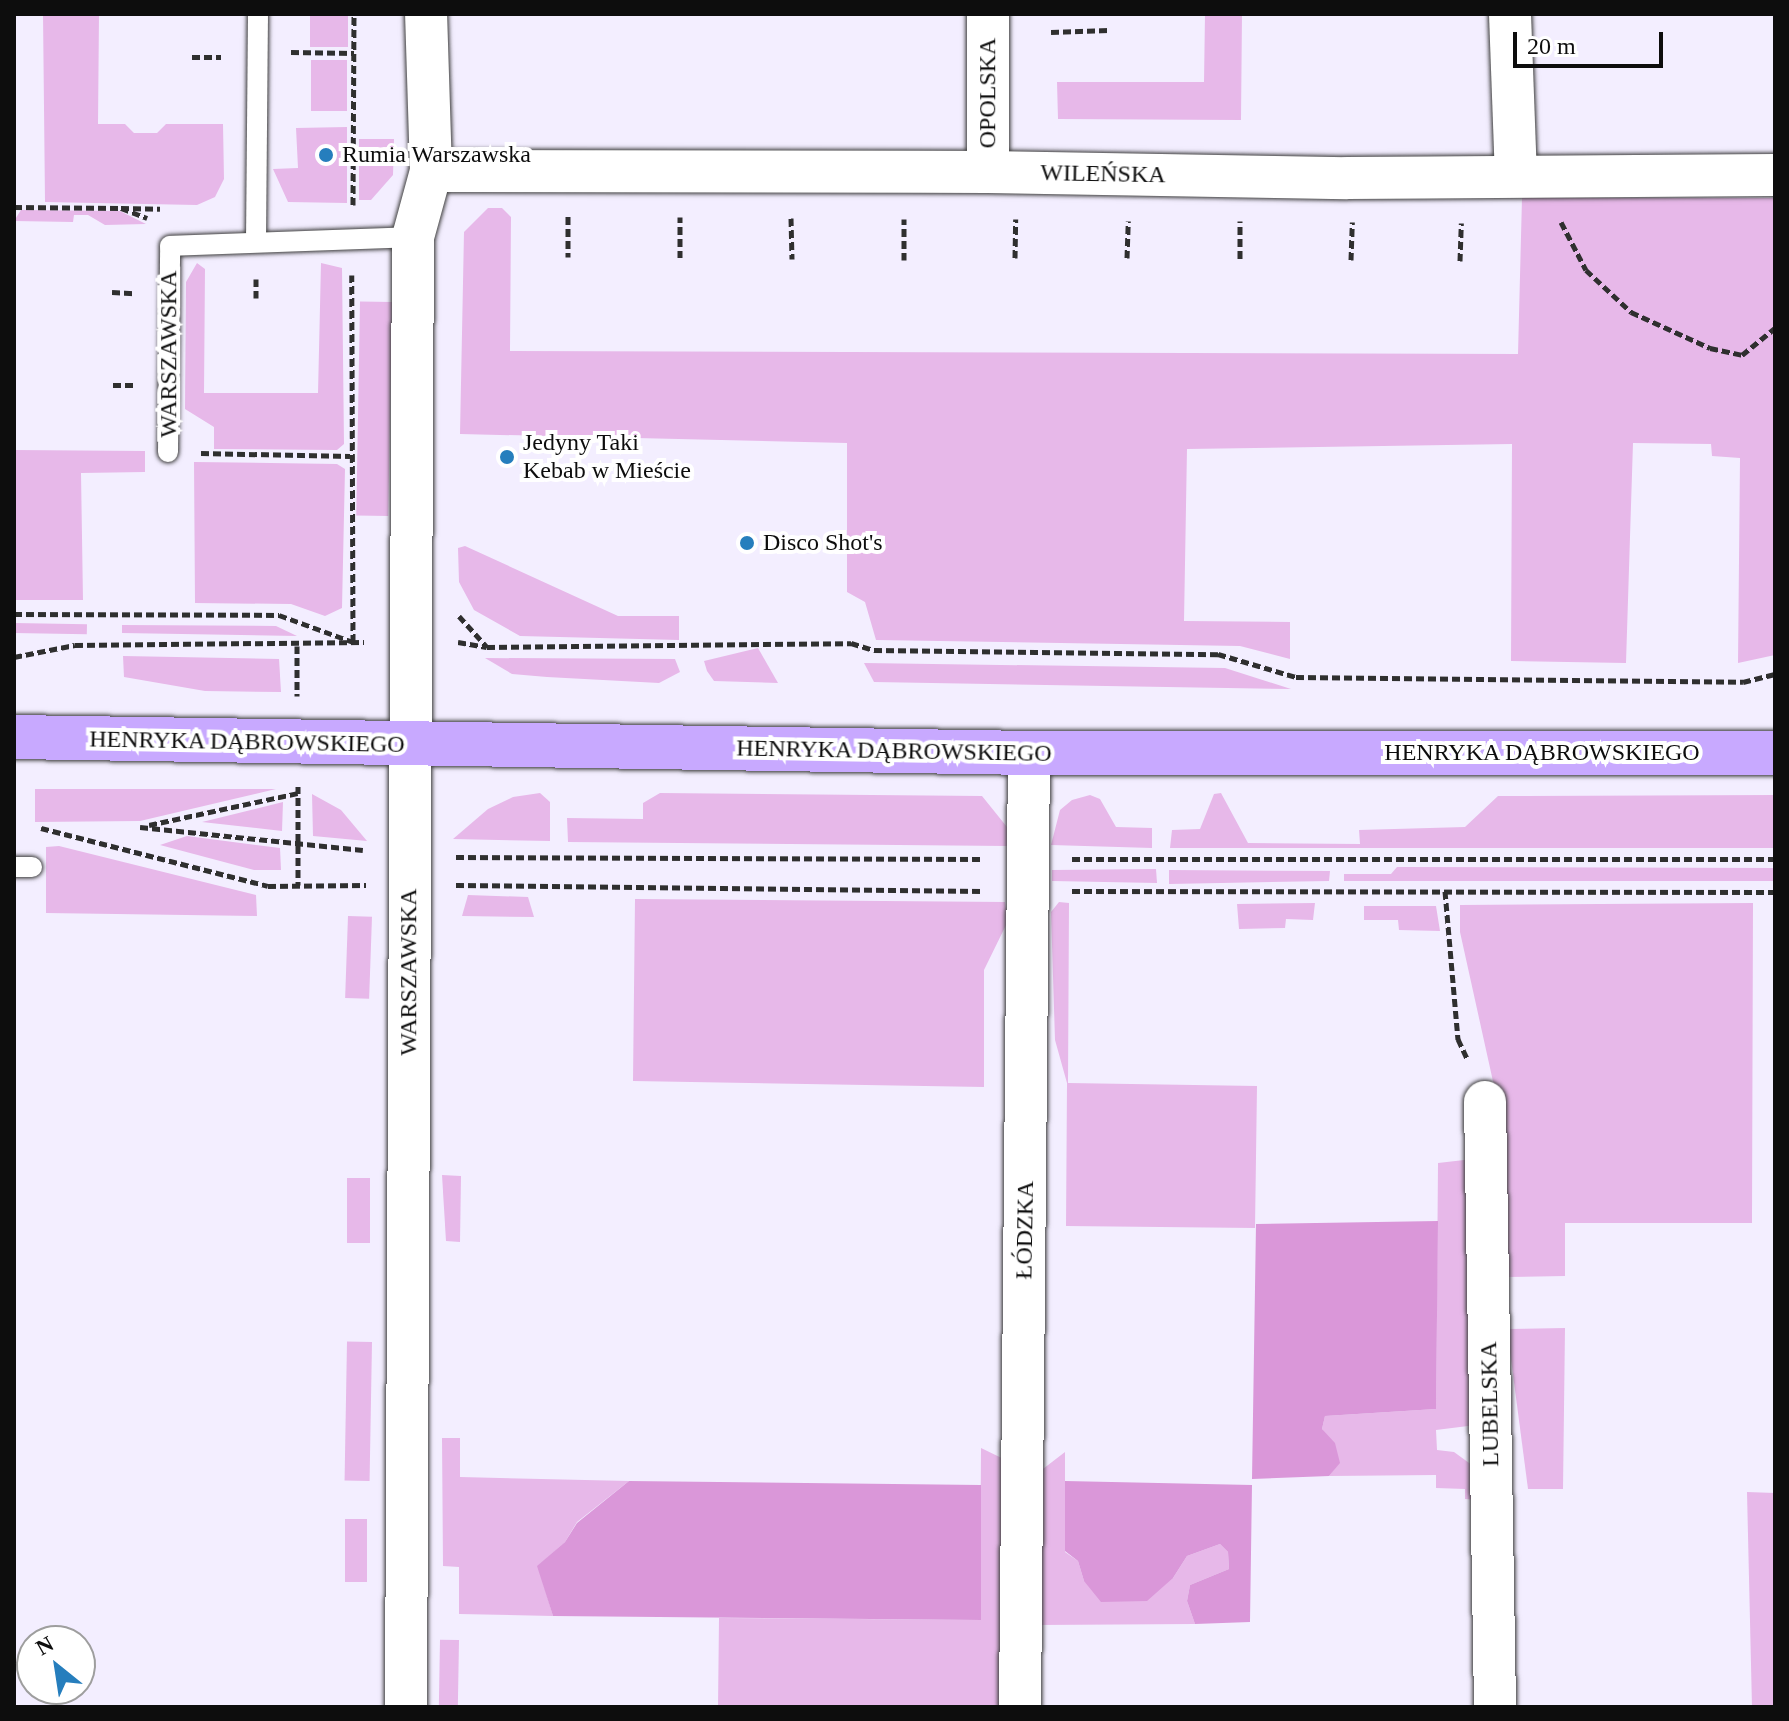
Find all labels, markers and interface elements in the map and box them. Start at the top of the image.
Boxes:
scale bar [1517,16,1667,66]
text: 20 m [1527,33,1576,59]
street label: OPOLSKA [974,38,1002,148]
place label: Rumia Warszawska [342,141,531,169]
marker: Rumia Warszawska [317,146,335,164]
street label: WILEŃSKA [1040,159,1166,189]
street label: WARSZAWSKA [155,270,183,438]
place label: Jedyny Taki Kebab w Mieście [523,429,691,485]
marker: Jedyny Taki Kebab w Mieście [498,448,516,466]
place label: Disco Shot's [763,529,883,557]
marker: Disco Shot's [738,534,756,552]
street label: HENRYKA DĄBROWSKIEGO [88,725,406,759]
street label: HENRYKA DĄBROWSKIEGO [735,734,1053,768]
street label: HENRYKA DĄBROWSKIEGO [1384,739,1700,767]
street label: WARSZAWSKA [395,888,423,1056]
street label: ŁÓDZKA [1010,1180,1040,1280]
street label: LUBELSKA [1475,1341,1505,1467]
north arrow [16,1625,96,1705]
text: N [32,1631,58,1660]

